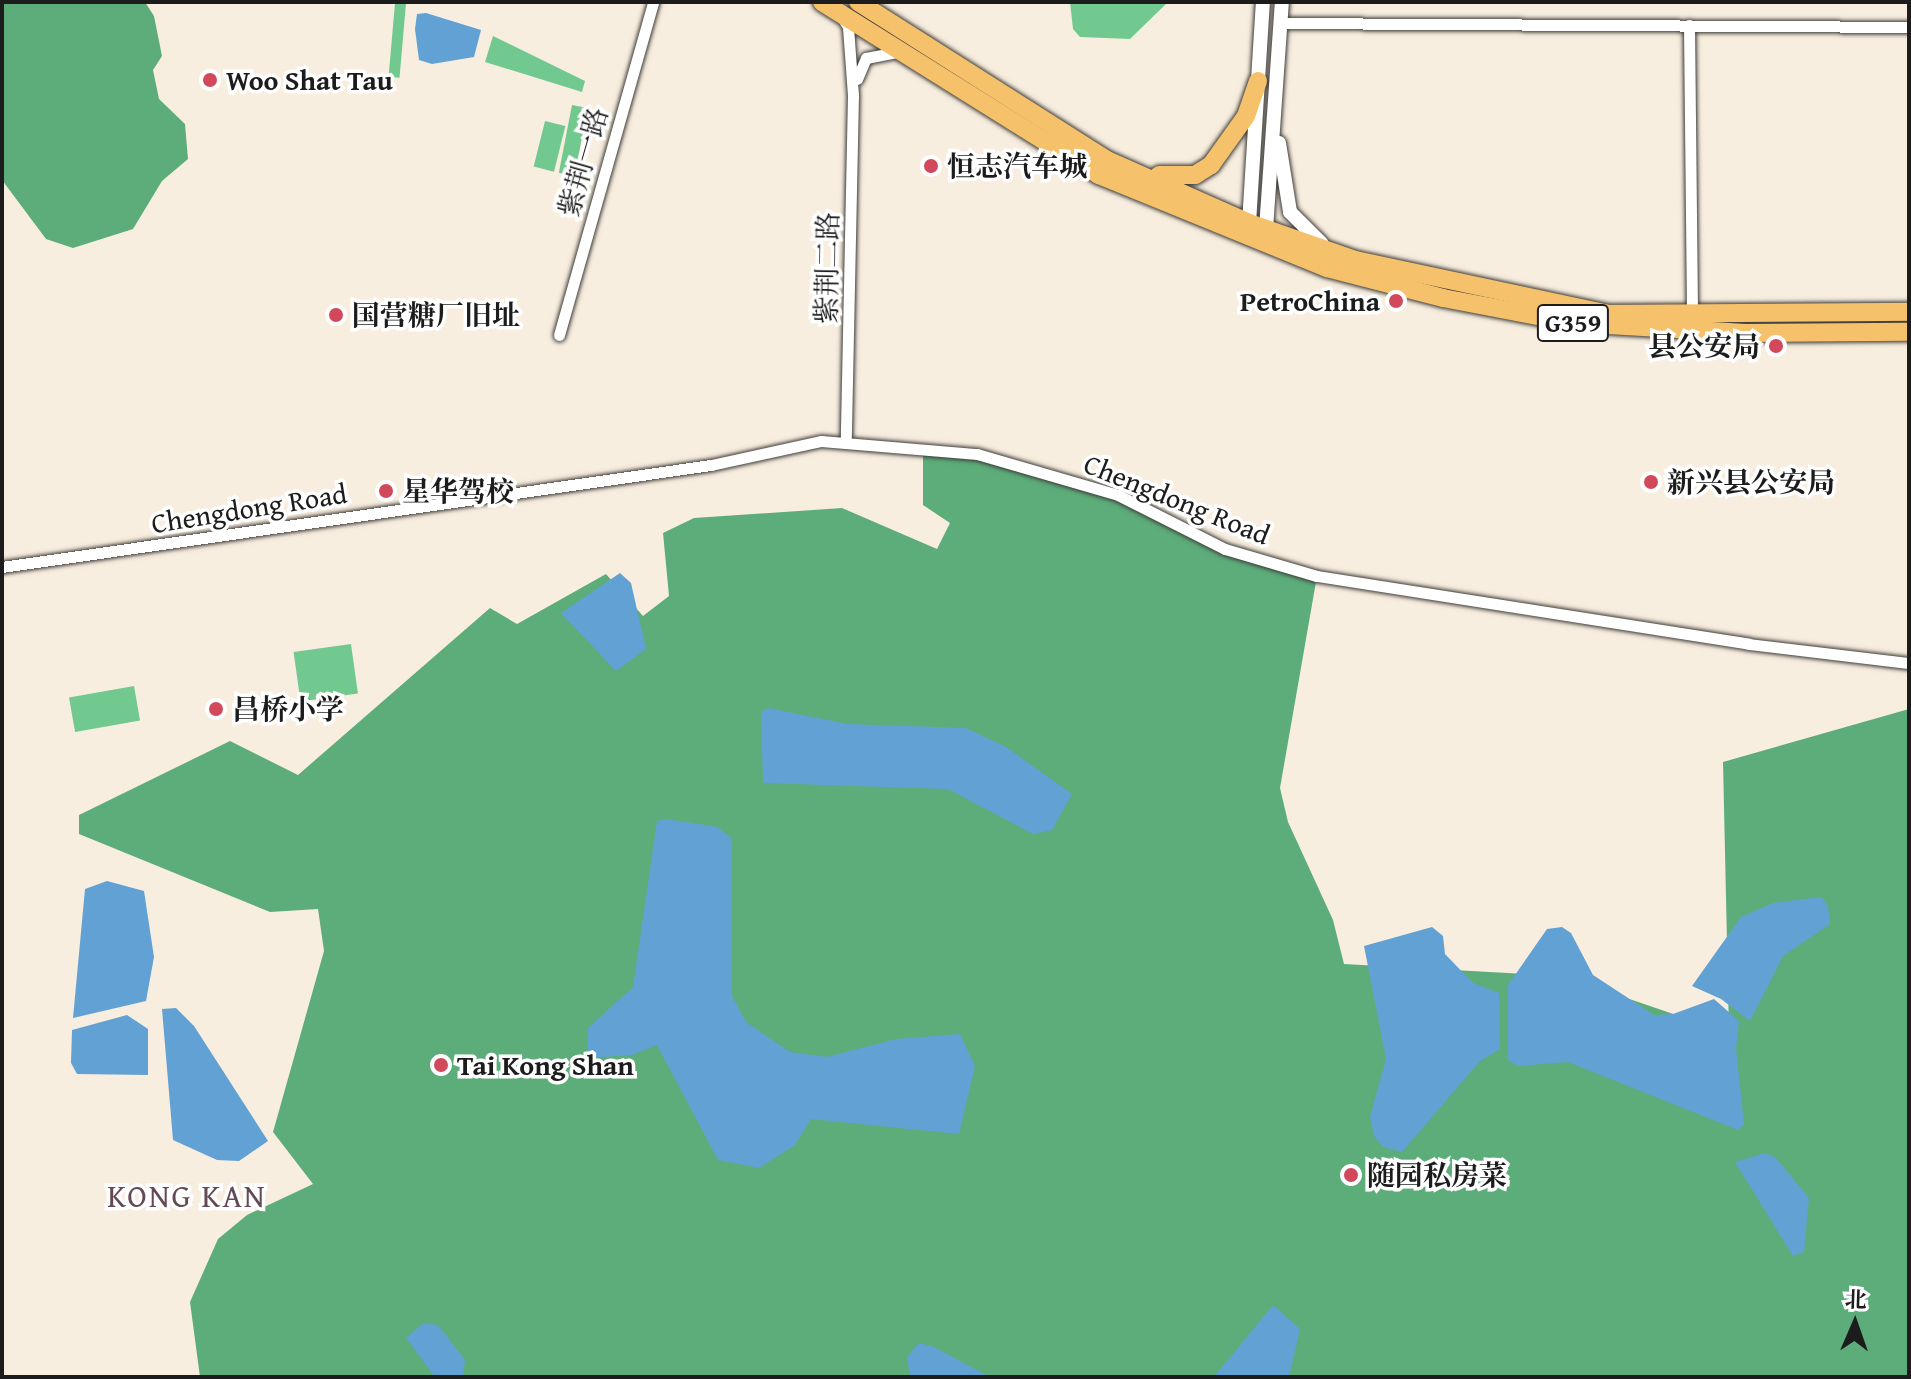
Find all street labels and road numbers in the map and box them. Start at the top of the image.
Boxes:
street label: 紫荆一路 [551,104,615,220]
street label: 紫荆二路 [809,212,845,324]
road number: G359 [1535,301,1611,345]
street label: Chengdong Road [1079,446,1275,552]
street label: Chengdong Road [149,476,349,540]

